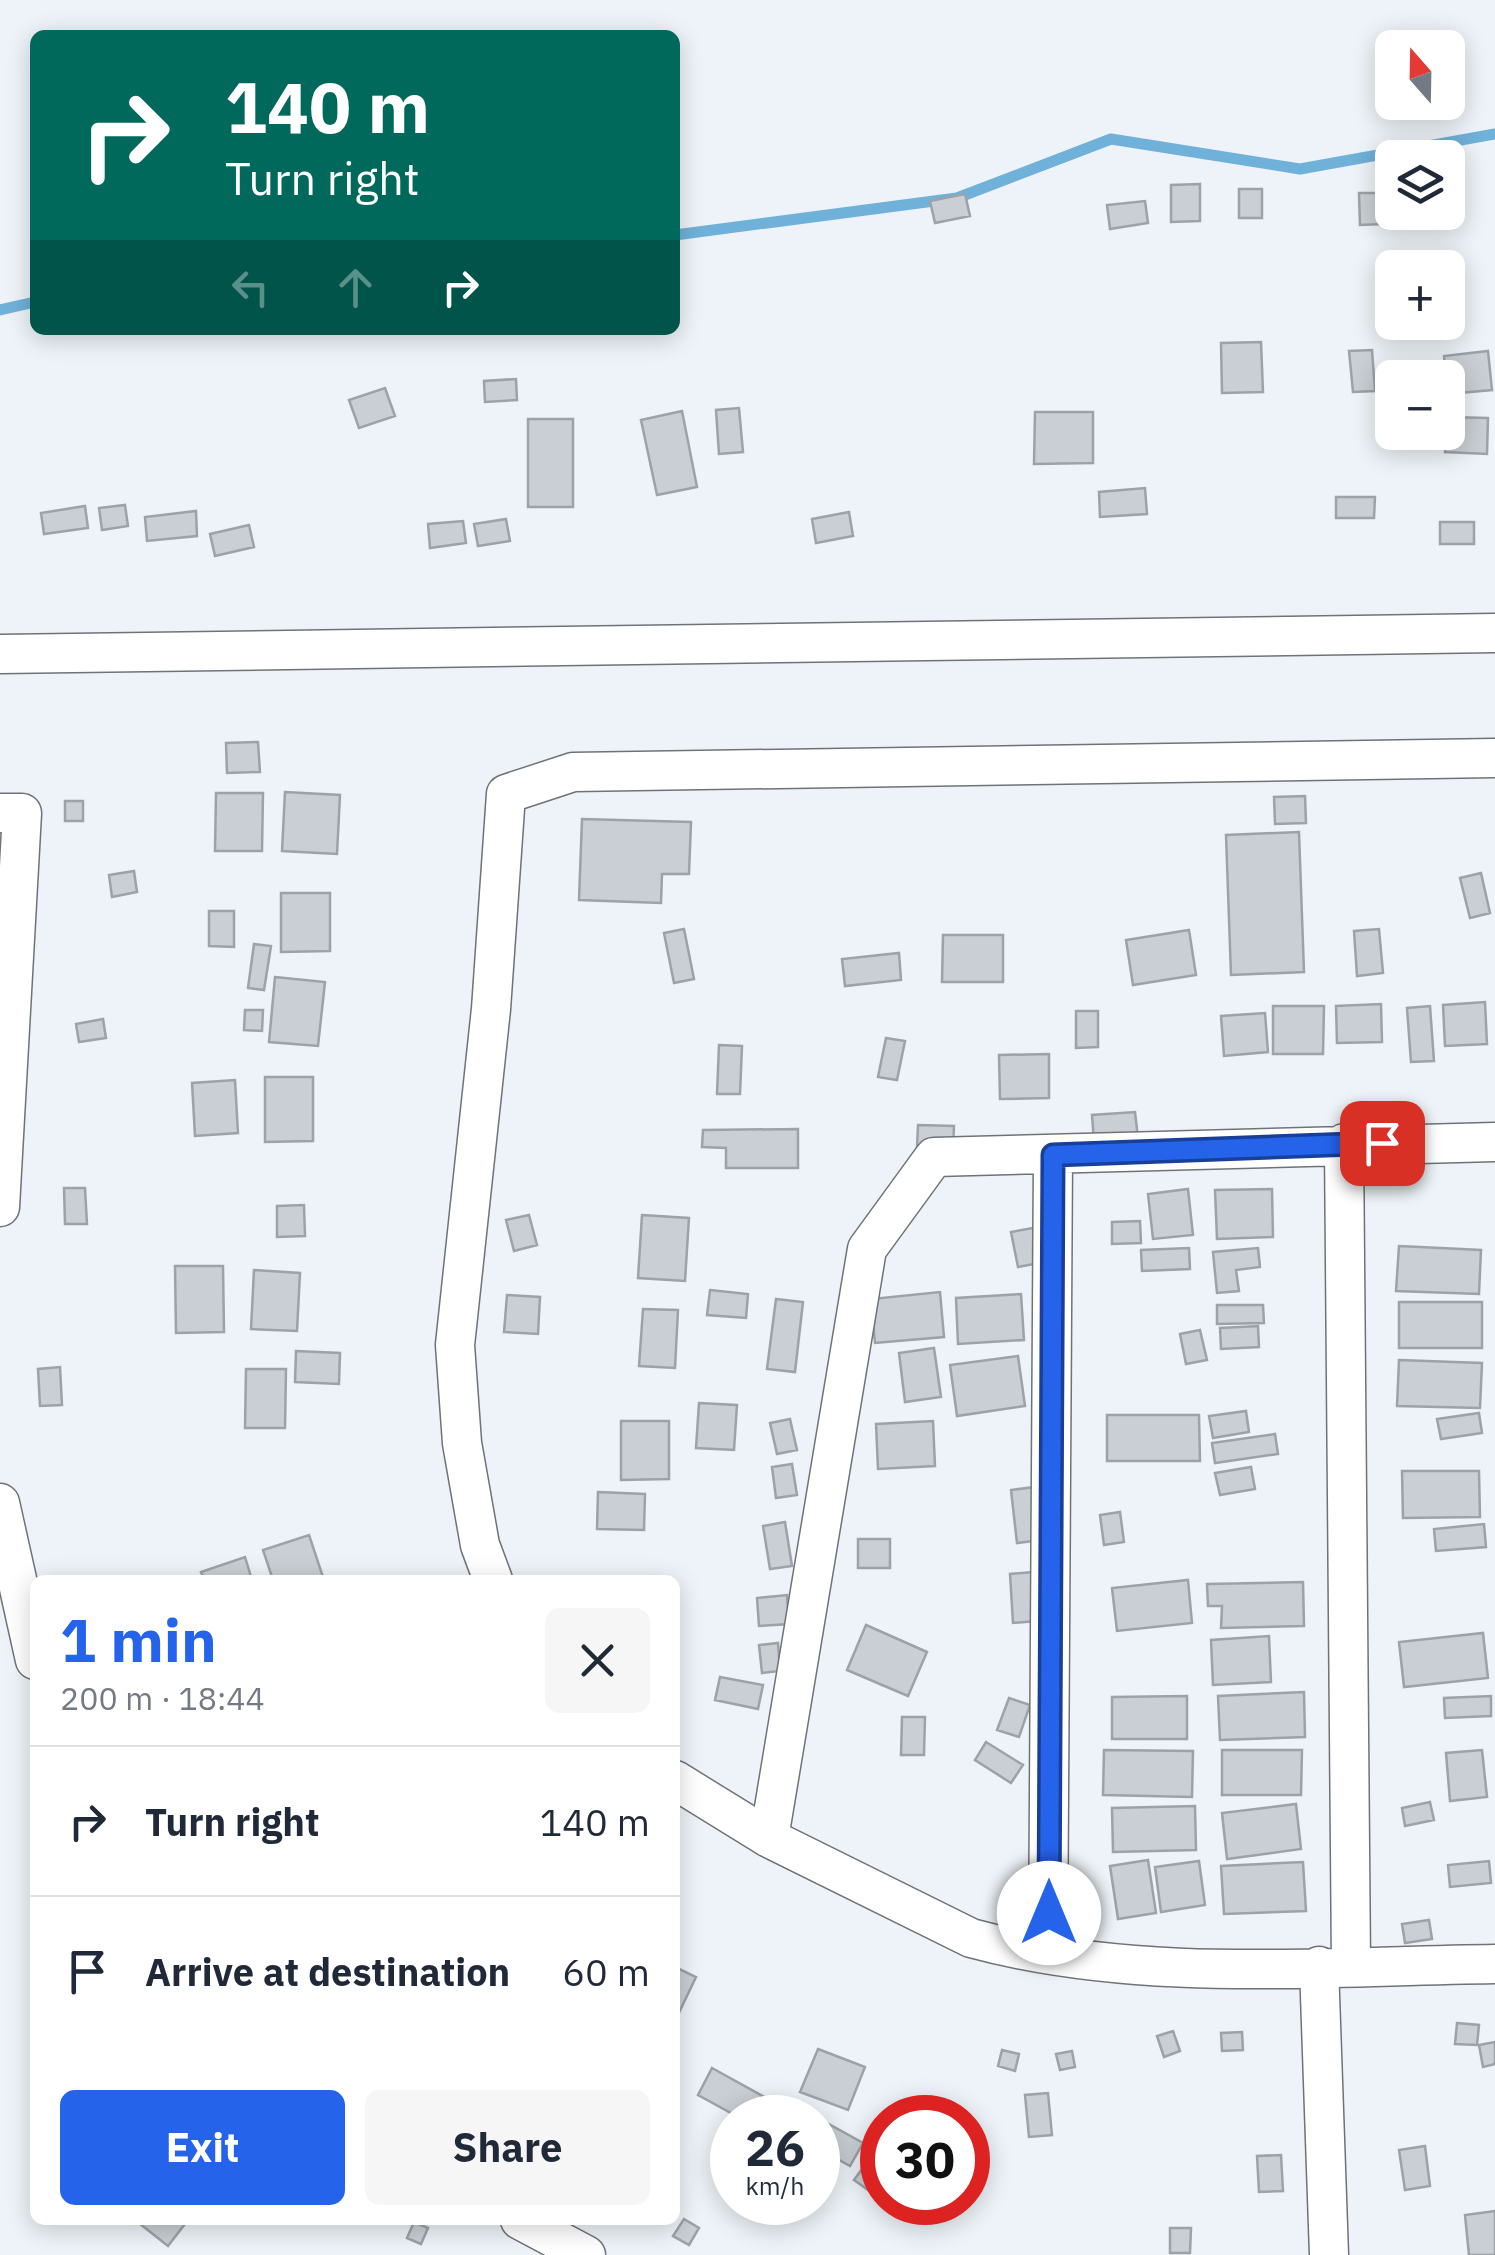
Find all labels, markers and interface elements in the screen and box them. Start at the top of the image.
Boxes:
north arrow [1375,30,1465,120]
map controls [1375,30,1465,450]
text: 140 m [225,61,430,152]
icon: right [60,70,190,200]
button: layers [1375,140,1465,230]
text: Turn right [225,149,420,207]
button: + [1375,250,1465,340]
icon: left [223,260,278,315]
icon: ahead [328,260,383,315]
icon: right [433,260,488,315]
button: − [1375,360,1465,450]
pin [1340,1101,1425,1186]
icon: arrive [1355,1116,1410,1171]
text: 1 min [60,1600,217,1679]
button: close [545,1608,650,1713]
text: 200 m · 18:44 [60,1677,265,1719]
icon: right [60,1794,115,1849]
text: Turn right [145,1797,320,1846]
text: 140 m [539,1797,650,1846]
position arrow [997,1861,1101,1965]
icon: arrive [60,1944,115,1999]
text: Arrive at destination [145,1947,510,1996]
text: 60 m [562,1947,650,1996]
button: Exit [60,2090,345,2205]
button: Share [365,2090,650,2205]
speed limit sign: 30 [860,2095,990,2225]
text: 26 [745,2115,805,2180]
text: km/h [746,2169,804,2202]

